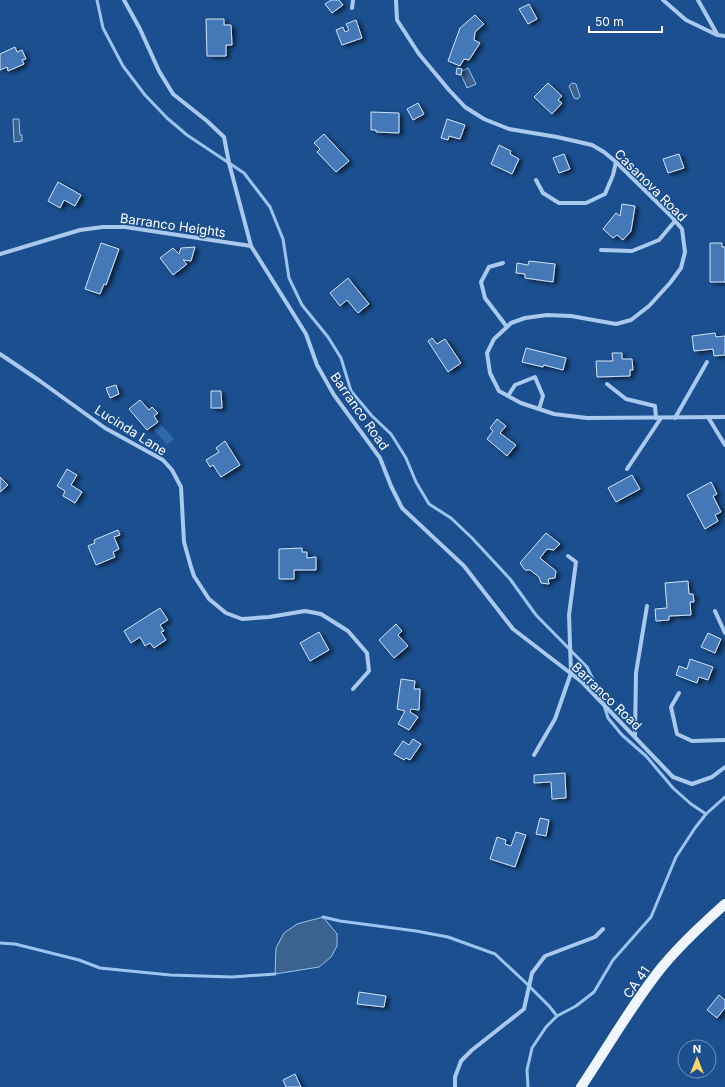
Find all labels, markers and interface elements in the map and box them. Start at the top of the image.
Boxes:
scale bar [589,8,662,34]
text: 50 m [595,14,624,29]
street label: Casanova Road [611,145,691,225]
street label: Barranco Heights [119,210,227,240]
street label: Barranco Road [327,369,393,453]
street label: Lucinda Lane [92,401,170,459]
street label: Barranco Road [569,659,645,733]
street label: CA 41 [619,963,653,1001]
north arrow [677,1039,717,1079]
text: N [693,1042,701,1056]

